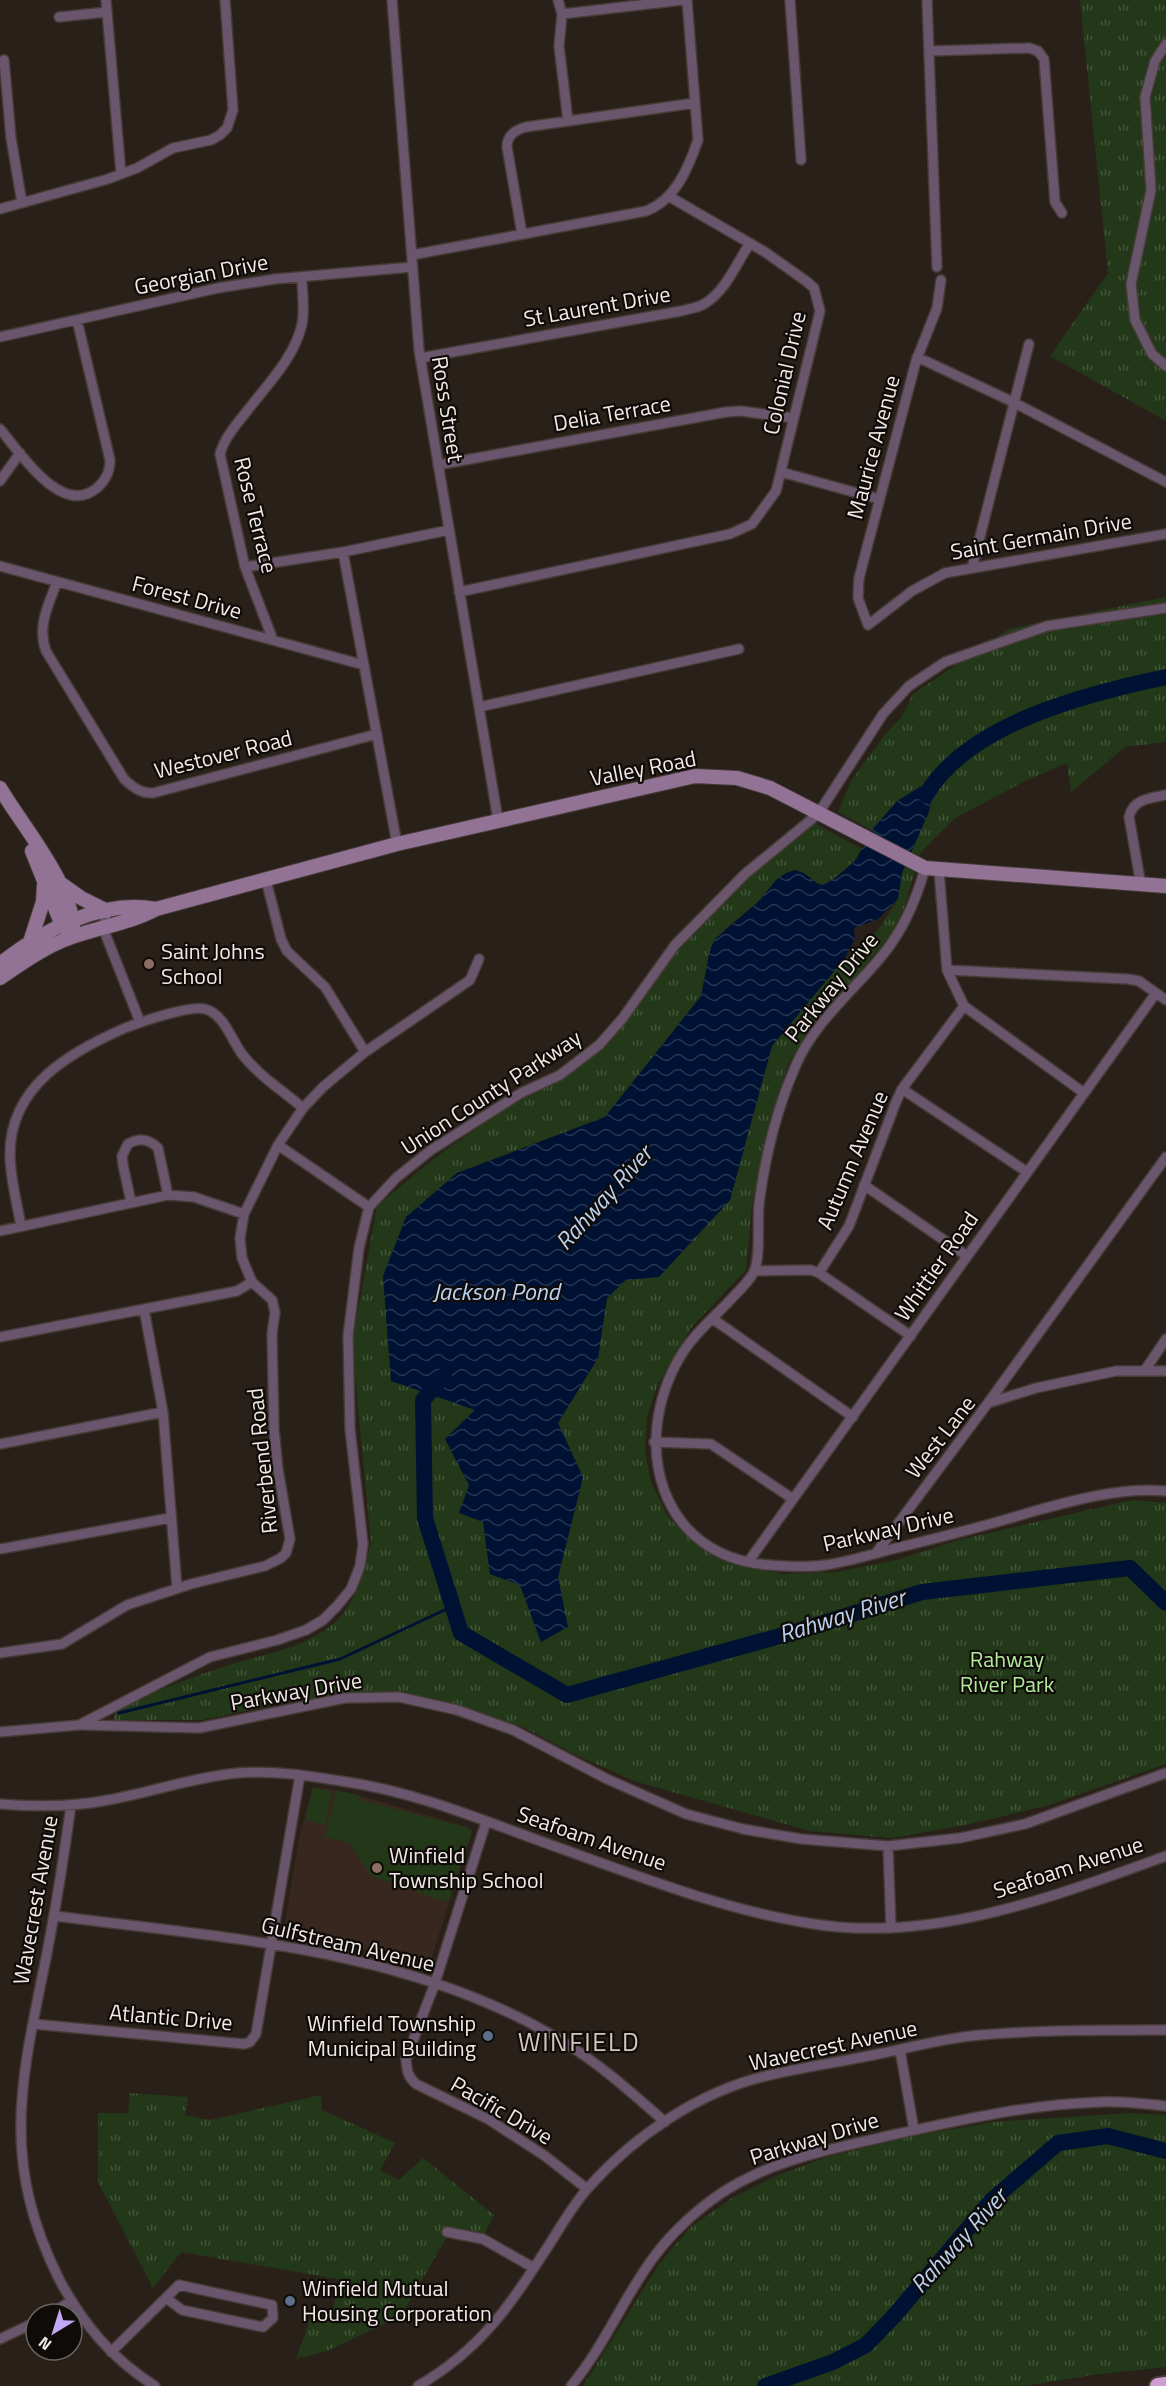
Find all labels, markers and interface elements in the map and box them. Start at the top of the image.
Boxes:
street label: Georgian Drive [131,244,271,304]
street label: St Laurent Drive [521,276,673,336]
street label: Colonial Drive [753,308,815,438]
street label: Ross Street [423,353,473,465]
street label: Maurice Avenue [837,371,909,523]
street label: Delia Terrace [551,386,673,440]
street label: Rose Terrace [225,453,287,577]
street label: Saint Germain Drive [948,503,1134,569]
street label: Forest Drive [128,566,246,628]
street label: Westover Road [150,720,296,788]
street label: Valley Road [587,741,699,795]
street label: Parkway Drive [776,925,886,1049]
place label: Saint Johns School [161,934,265,993]
marker: Saint Johns School [142,957,156,971]
street label: Union County Parkway [394,1021,588,1163]
street label: Autumn Avenue [807,1085,897,1235]
water label: Rahway River [546,1134,663,1258]
street label: Whittier Road [885,1204,987,1328]
water label: Jackson Pond [433,1273,562,1309]
street label: Riverbend Road [237,1387,287,1535]
street label: West Lane [897,1388,983,1486]
street label: Parkway Drive [819,1497,957,1561]
water label: Rahway River [774,1578,913,1651]
park label: Rahway River Park [960,1642,1055,1701]
street label: Parkway Drive [227,1663,365,1719]
street label: Seafoam Avenue [513,1797,671,1879]
street label: Wavecrest Avenue [3,1813,67,1987]
street label: Seafoam Avenue [989,1827,1147,1907]
place label: Winfield Township School [389,1838,544,1897]
marker: Winfield Township School [370,1861,384,1875]
street label: Gulfstream Avenue [258,1908,438,1980]
street label: Atlantic Drive [108,1995,234,2039]
place label: Winfield Township Municipal Building [307,2006,476,2065]
street label: Wavecrest Avenue [746,2011,920,2079]
district label: WINFIELD [518,2022,640,2061]
marker: Winfield Township Municipal Building [481,2029,495,2043]
street label: Pacific Drive [445,2067,559,2153]
street label: Parkway Drive [745,2102,883,2174]
water label: Rahway River [901,2177,1018,2301]
place label: Winfield Mutual Housing Corporation [302,2271,492,2330]
marker: Winfield Mutual Housing Corporation [283,2294,297,2308]
north arrow [24,2302,84,2362]
text: N [33,2331,57,2357]

